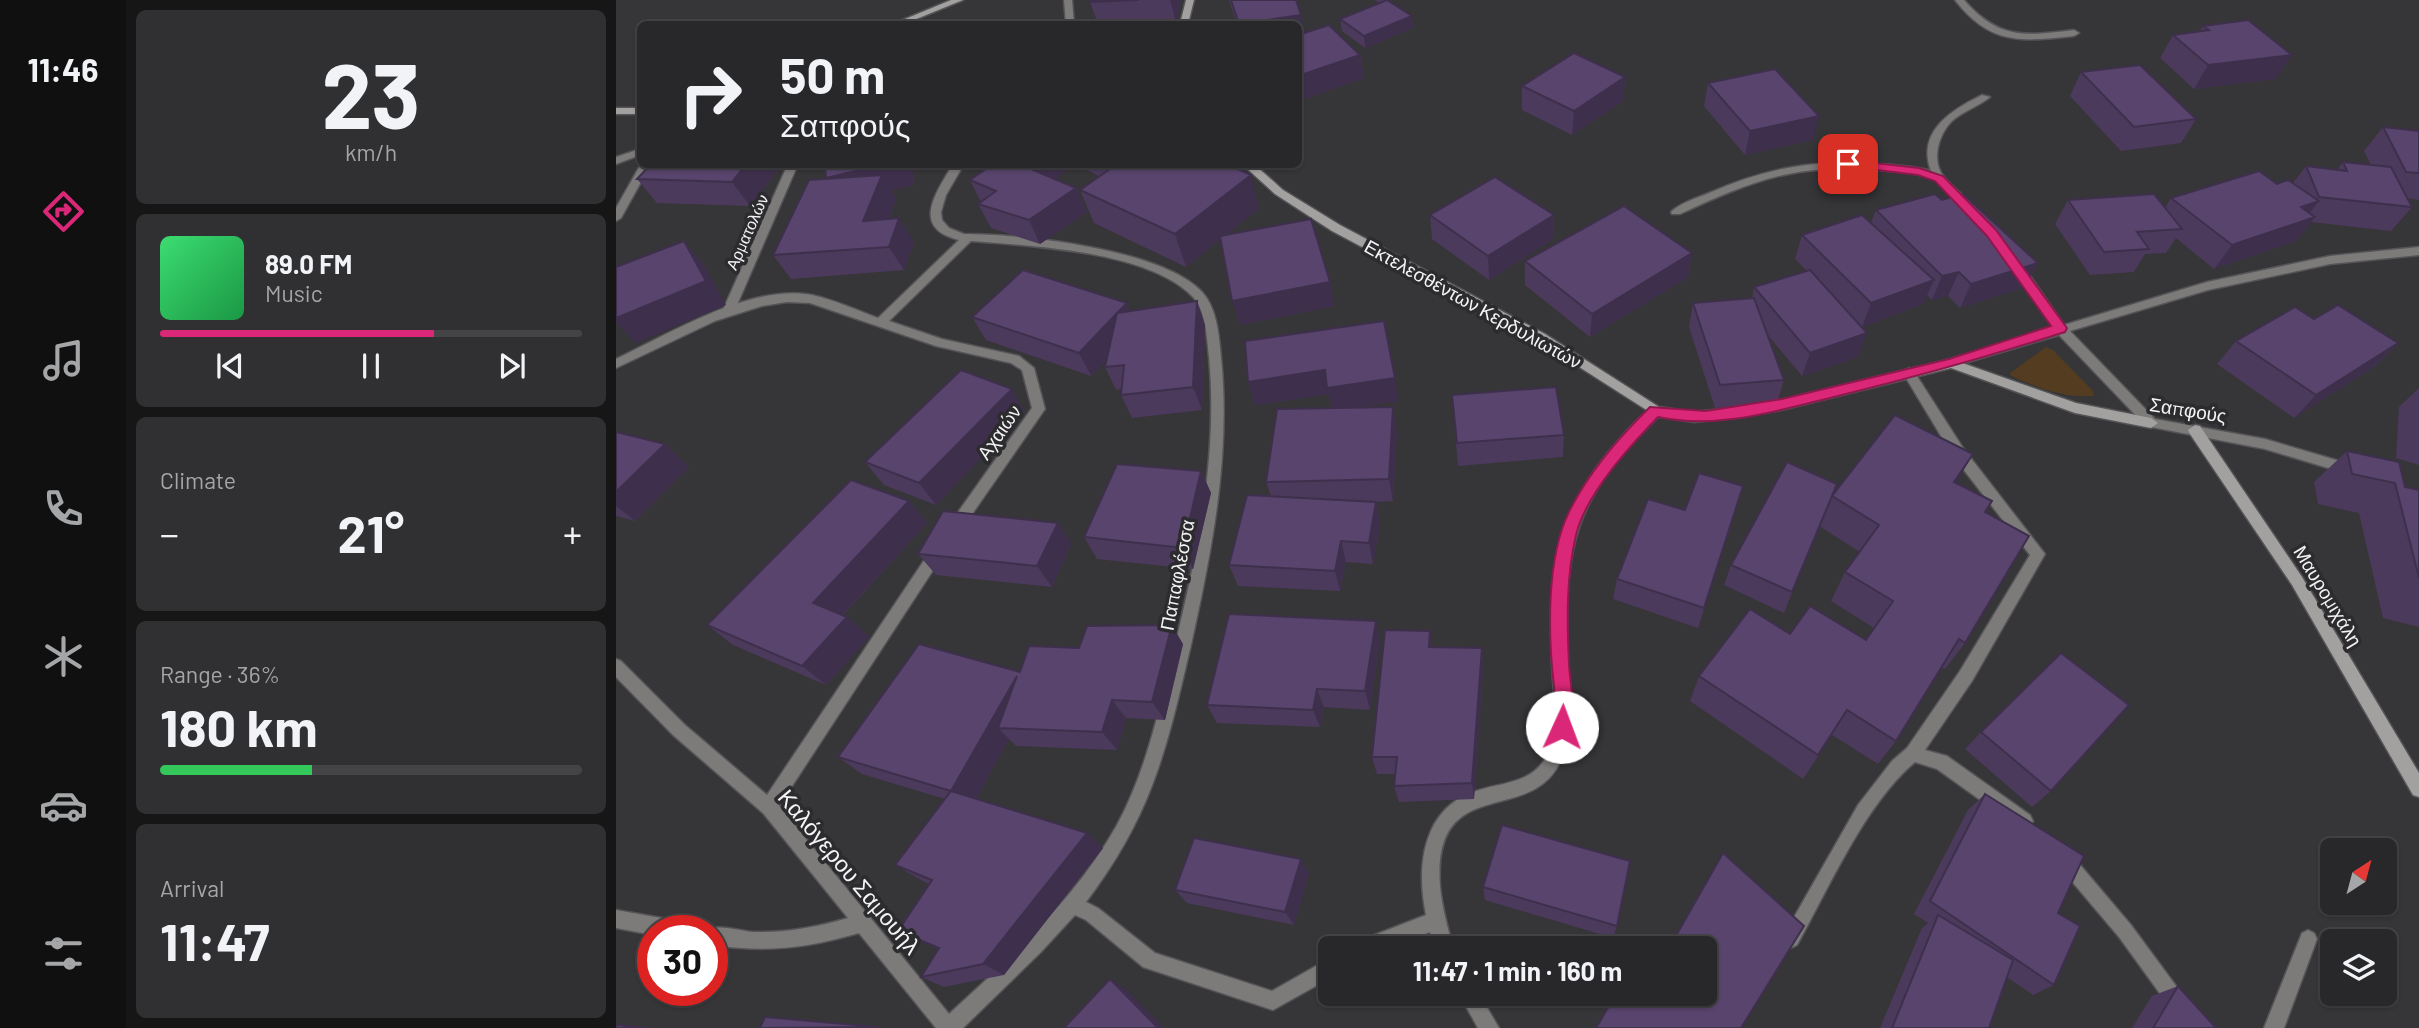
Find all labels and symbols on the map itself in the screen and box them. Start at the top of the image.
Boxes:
pin [1818,134,1878,194]
street label: Αρματολών [721,191,772,273]
street label: Εκτελεσθέντων Κερδυλιωτών [1361,234,1586,373]
street label: Σαπφούς [2148,392,2228,427]
street label: Αχαιών [972,400,1026,463]
street label: Παπαφλέσσα [1155,518,1199,632]
street label: Μαυρομιχάλη [2289,541,2368,650]
position arrow [1525,690,1599,764]
street label: Καλόγερου Σαμουήλ [773,783,927,960]
north arrow [2320,838,2398,915]
speed limit sign: 30 [637,915,728,1006]

